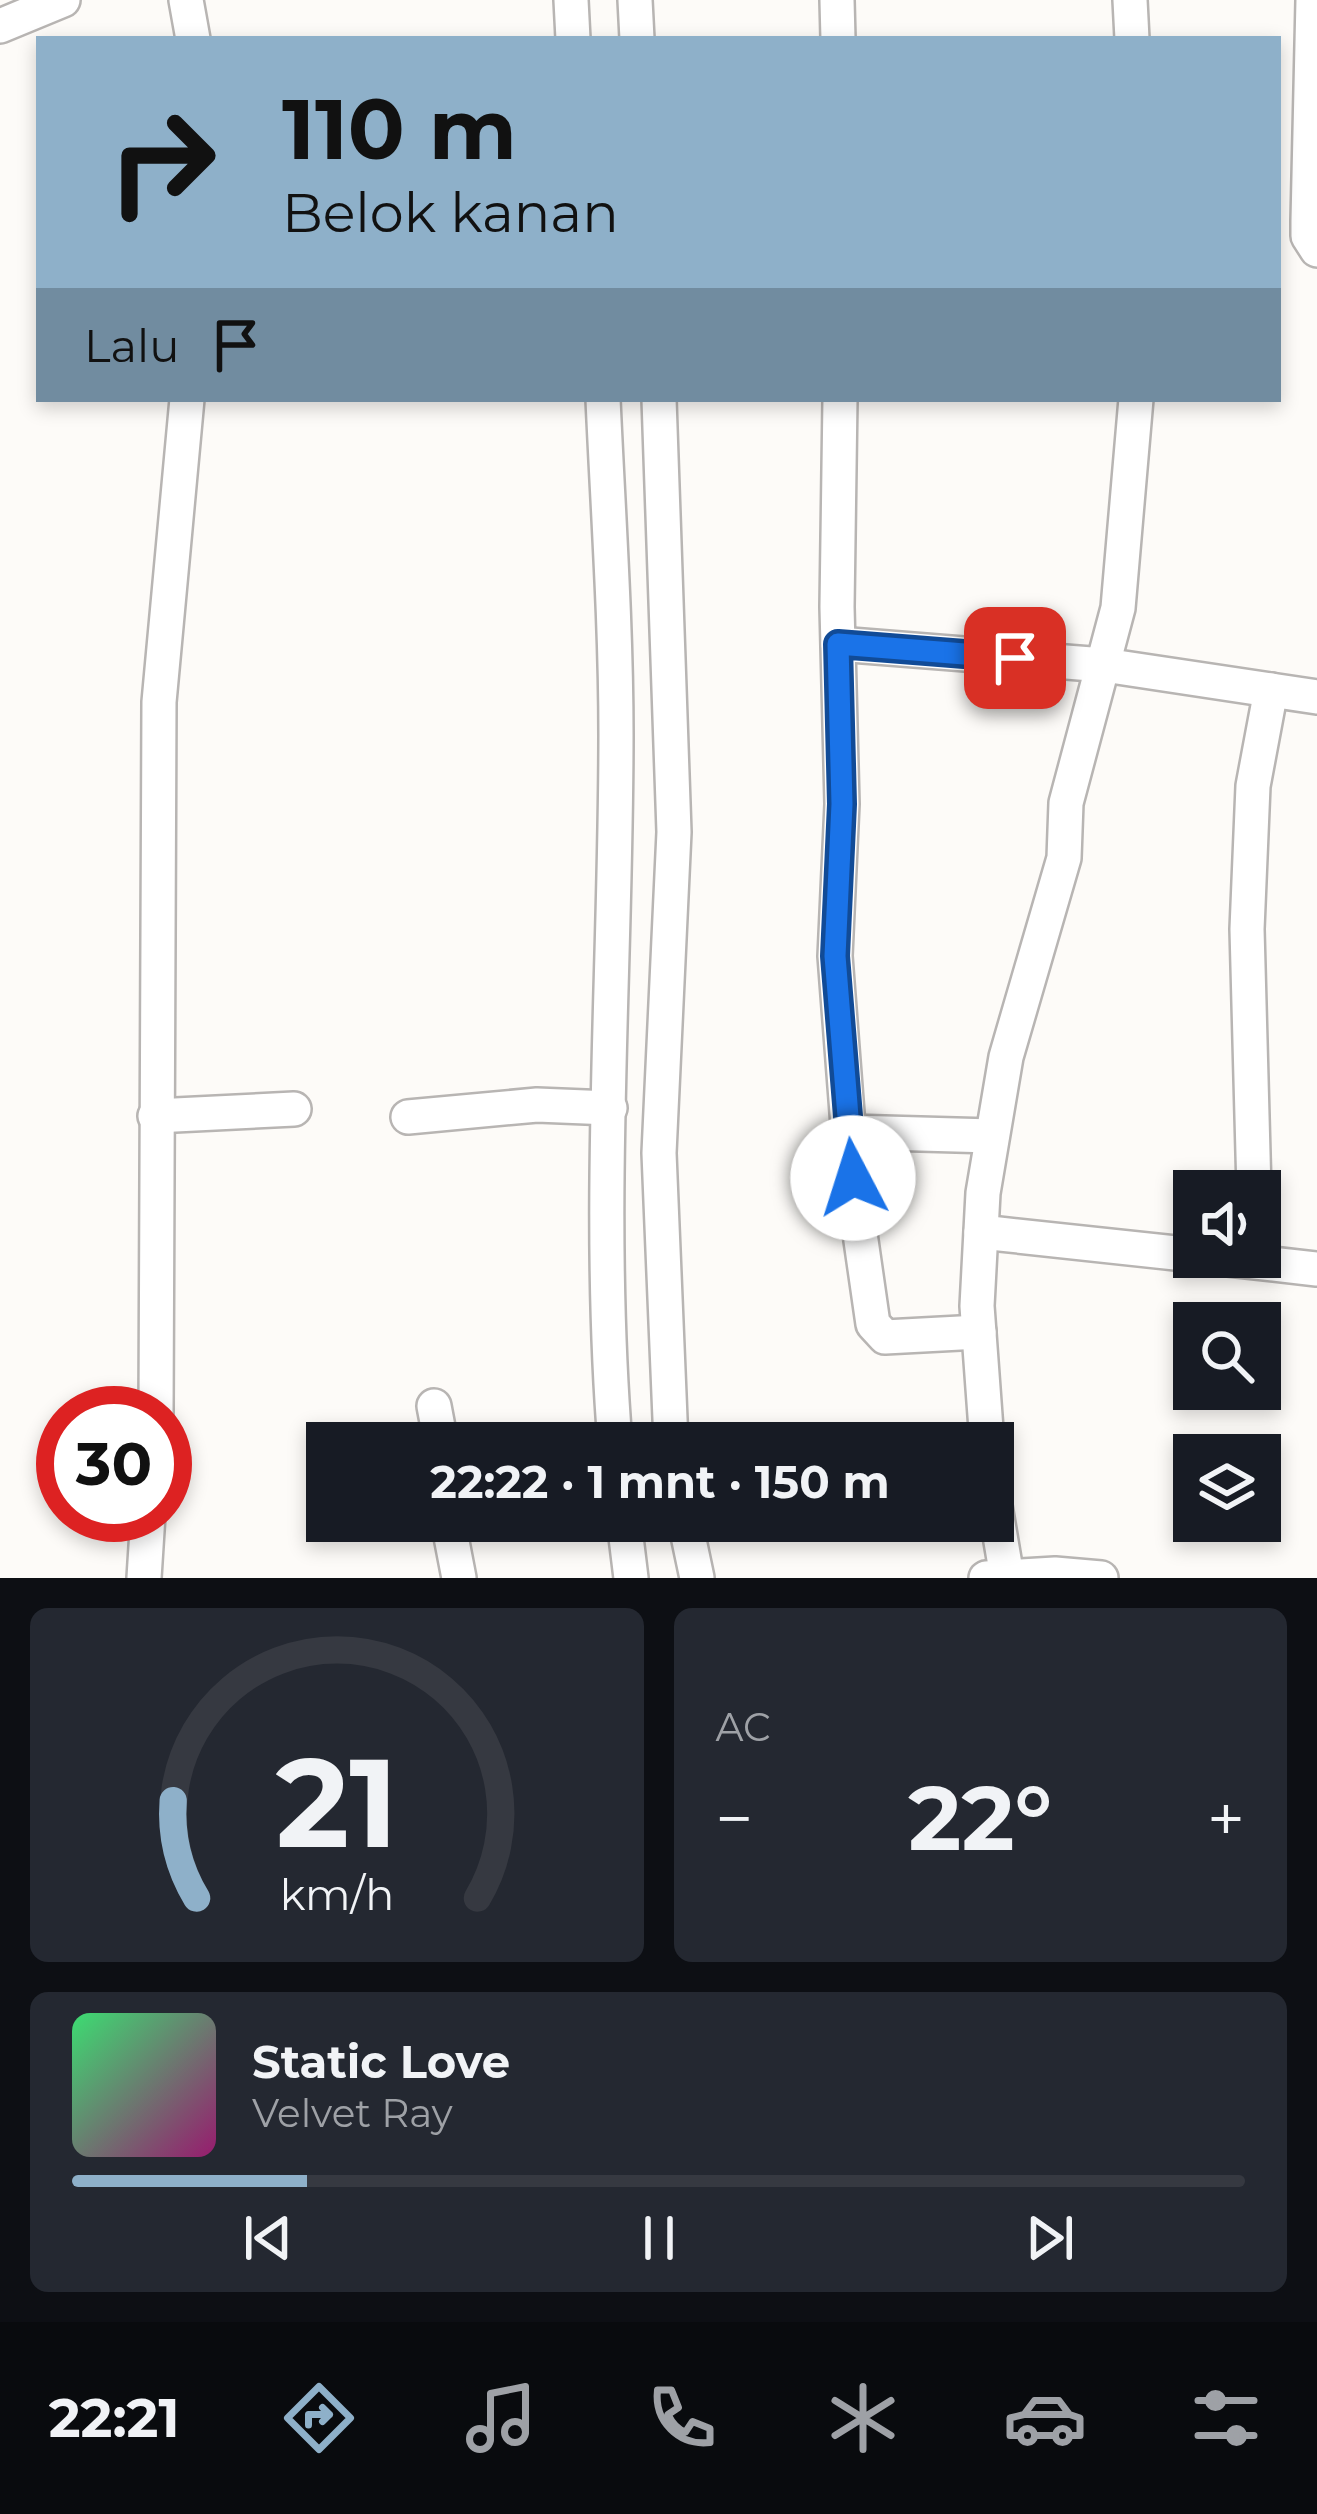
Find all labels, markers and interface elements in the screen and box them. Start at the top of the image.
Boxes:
text: 110 m [282,78,517,180]
icon: right [84,84,240,240]
text: Belok kanan [282,180,619,246]
icon: arrive [203,312,269,378]
text: Lalu [84,318,179,373]
pin [964,607,1066,709]
icon: arrive [982,625,1048,691]
position arrow [790,1115,916,1241]
map controls [1173,1170,1281,1542]
button: sound [1173,1170,1281,1278]
button: search [1173,1302,1281,1410]
speed limit sign: 30 [36,1386,192,1542]
button: layers [1173,1434,1281,1542]
text: 22:22 · 1 mnt · 150 m [430,1454,890,1509]
text: AC [716,1703,771,1751]
text: 21 [275,1726,398,1878]
text: 22° [908,1763,1052,1873]
text: − [716,1778,753,1859]
text: + [1207,1778,1245,1859]
text: km/h [280,1868,394,1921]
text: Static Love [252,2034,510,2089]
text: Velvet Ray [252,2089,453,2137]
icon: previous [235,2205,301,2271]
icon: pause [626,2205,692,2271]
icon: next [1017,2205,1083,2271]
icon: directions [277,2376,361,2460]
icon: music [459,2376,543,2460]
icon: phone [640,2376,724,2460]
icon: climate [821,2376,905,2460]
icon: car [1003,2376,1087,2460]
icon: filters [1184,2376,1268,2460]
text: 22:21 [49,2385,180,2451]

